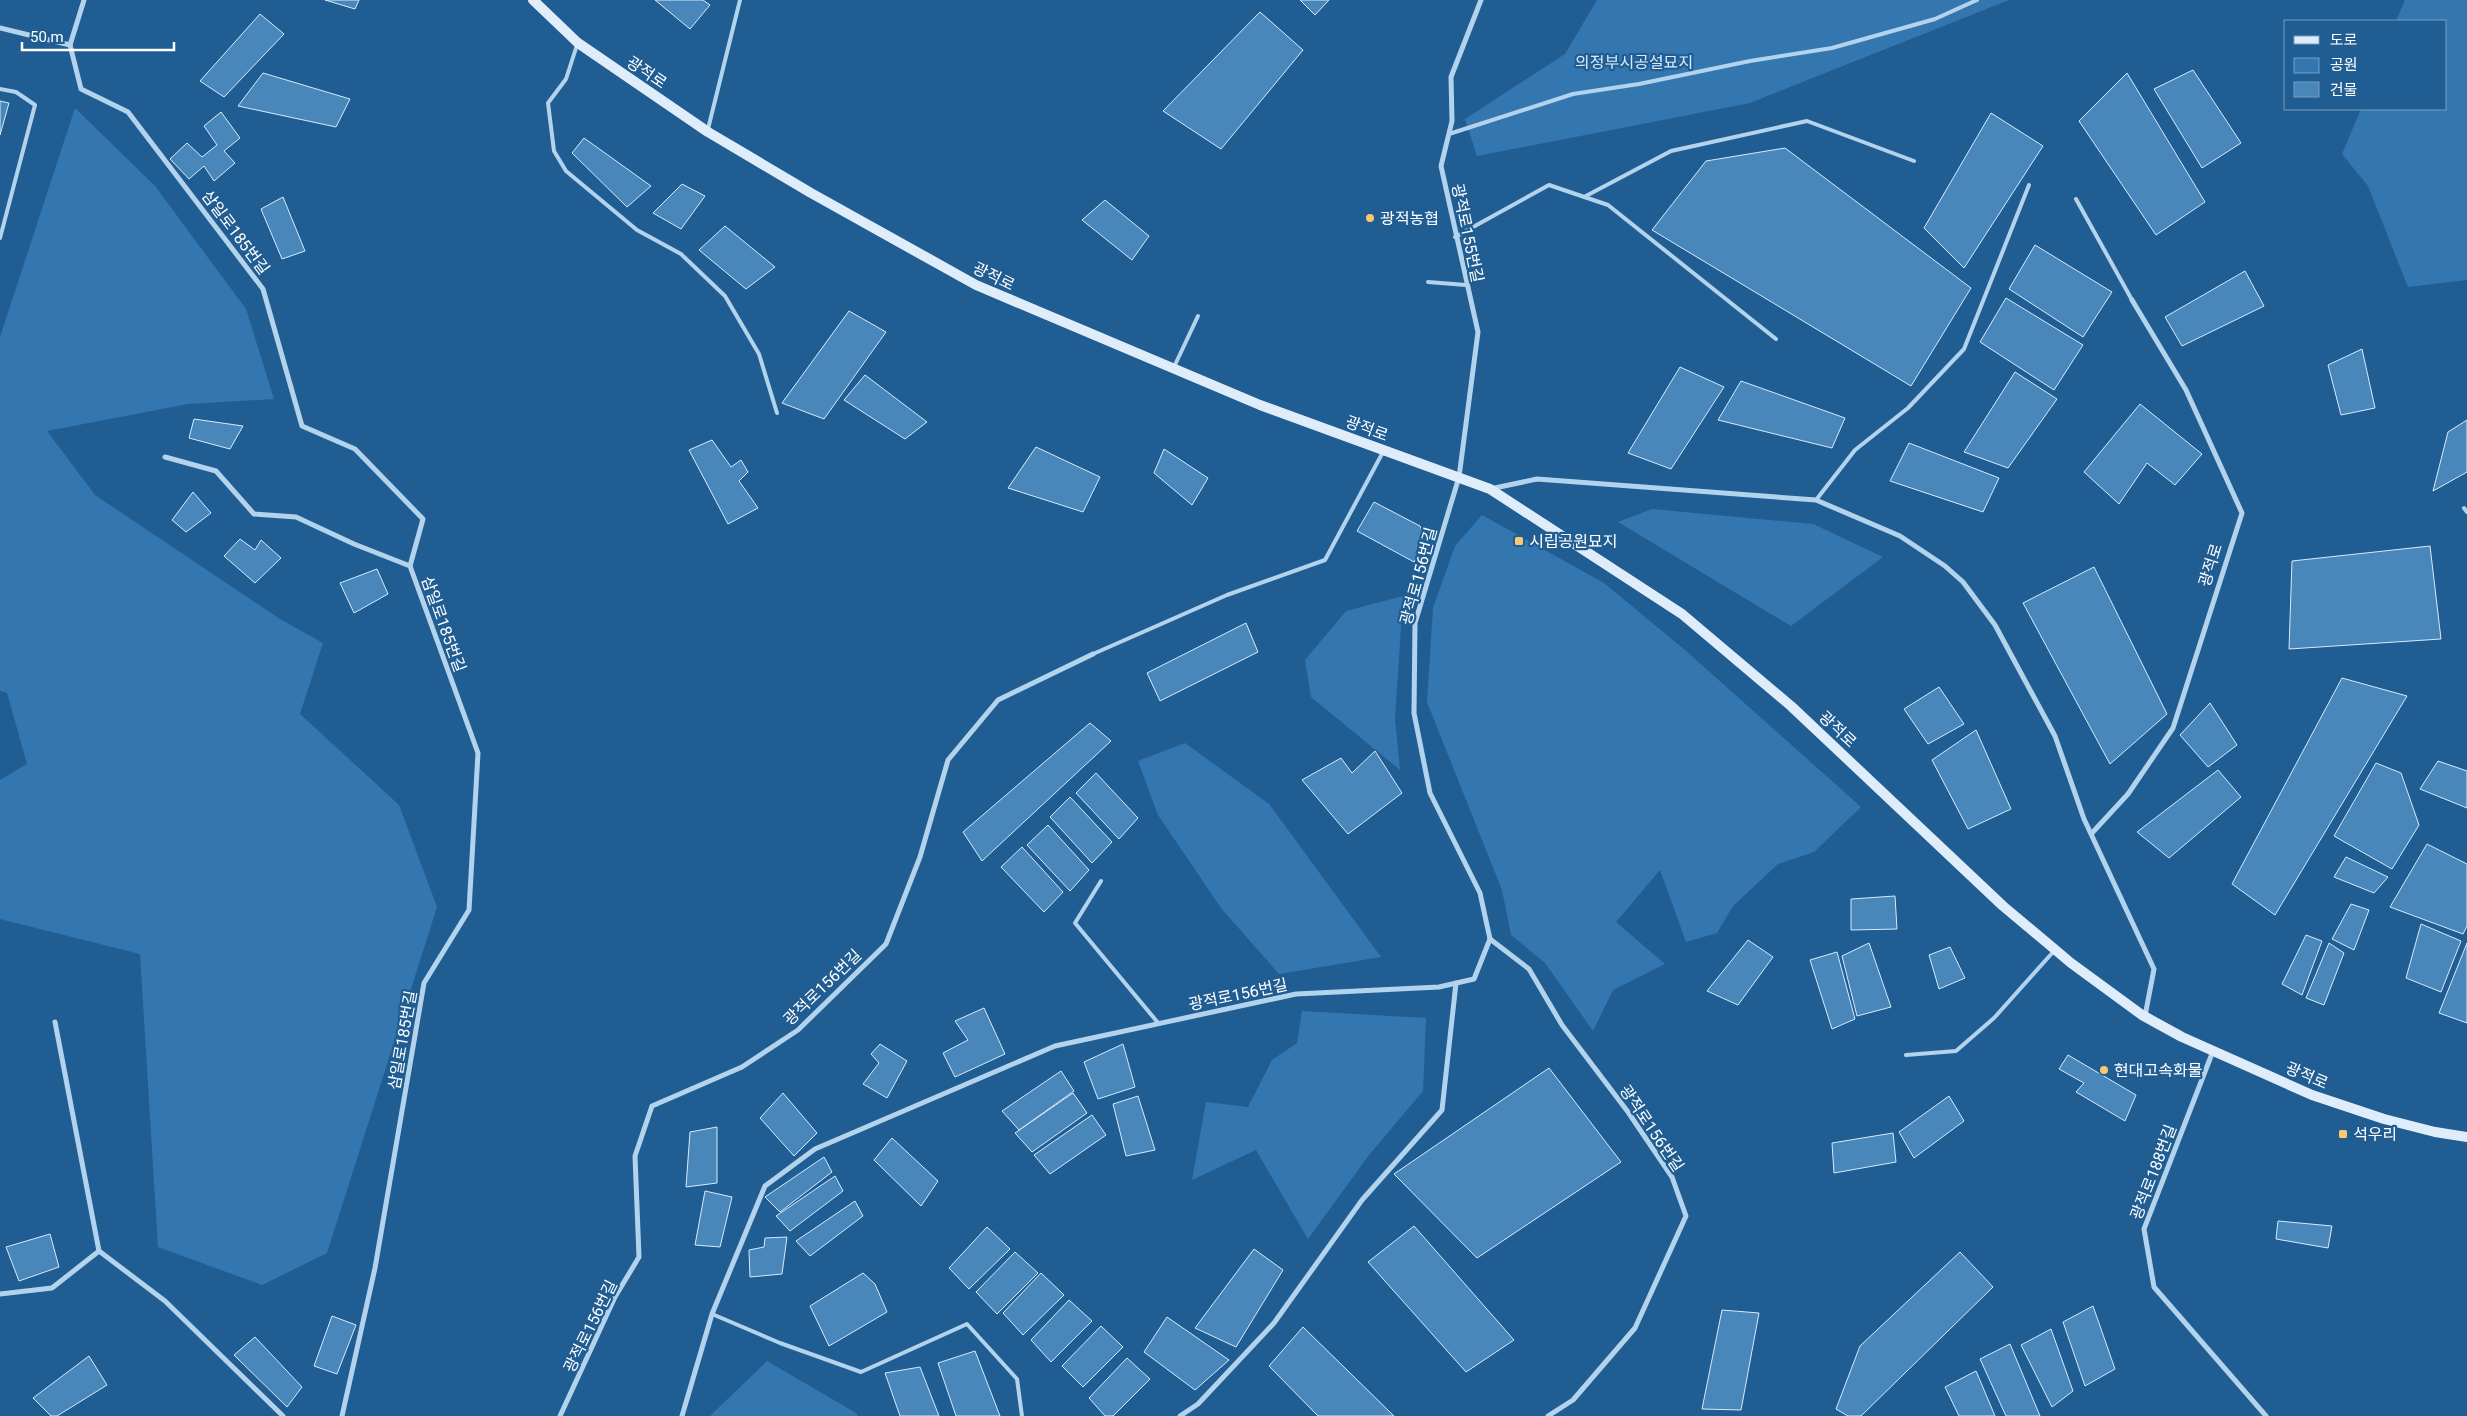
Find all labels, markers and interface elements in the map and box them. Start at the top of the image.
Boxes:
scale bar [22,20,175,52]
legend [2284,20,2447,110]
text: 50 m [30,28,64,46]
text: 도로 [2330,31,2358,49]
street label: 광적로 [623,52,671,93]
park label: 의정부시공설묘지 [1575,53,1693,72]
text: 공원 [2330,56,2358,74]
text: 건물 [2330,81,2358,99]
street label: 광적로155번길 [1448,182,1487,284]
street label: 삼일로185번길 [198,186,273,278]
place label: 광적농협 [1380,209,1439,228]
marker: 광적농협 [1364,212,1376,224]
street label: 광적로 [970,258,1018,295]
street label: 광적로 [1343,412,1391,445]
street label: 광적로156번길 [1396,525,1441,627]
place label: 시립공원묘지 [1529,532,1617,551]
marker: 시립공원묘지 [1513,535,1525,547]
street label: 광적로 [2195,541,2226,589]
street label: 삼일로185번길 [417,574,470,675]
street label: 광적로 [1815,707,1860,752]
street label: 광적로156번길 [780,946,865,1029]
street label: 광적로156번길 [1187,975,1289,1014]
street label: 삼일로185번길 [384,989,421,1091]
street label: 광적로 [2283,1058,2331,1093]
place label: 현대고속화물 [2114,1061,2202,1080]
marker: 현대고속화물 [2098,1064,2110,1076]
street label: 광적로156번길 [1616,1081,1688,1175]
street label: 광적로188번길 [2127,1122,2180,1223]
place label: 석우리 [2353,1125,2397,1144]
marker: 석우리 [2337,1128,2349,1140]
street label: 광적로156번길 [560,1277,621,1376]

